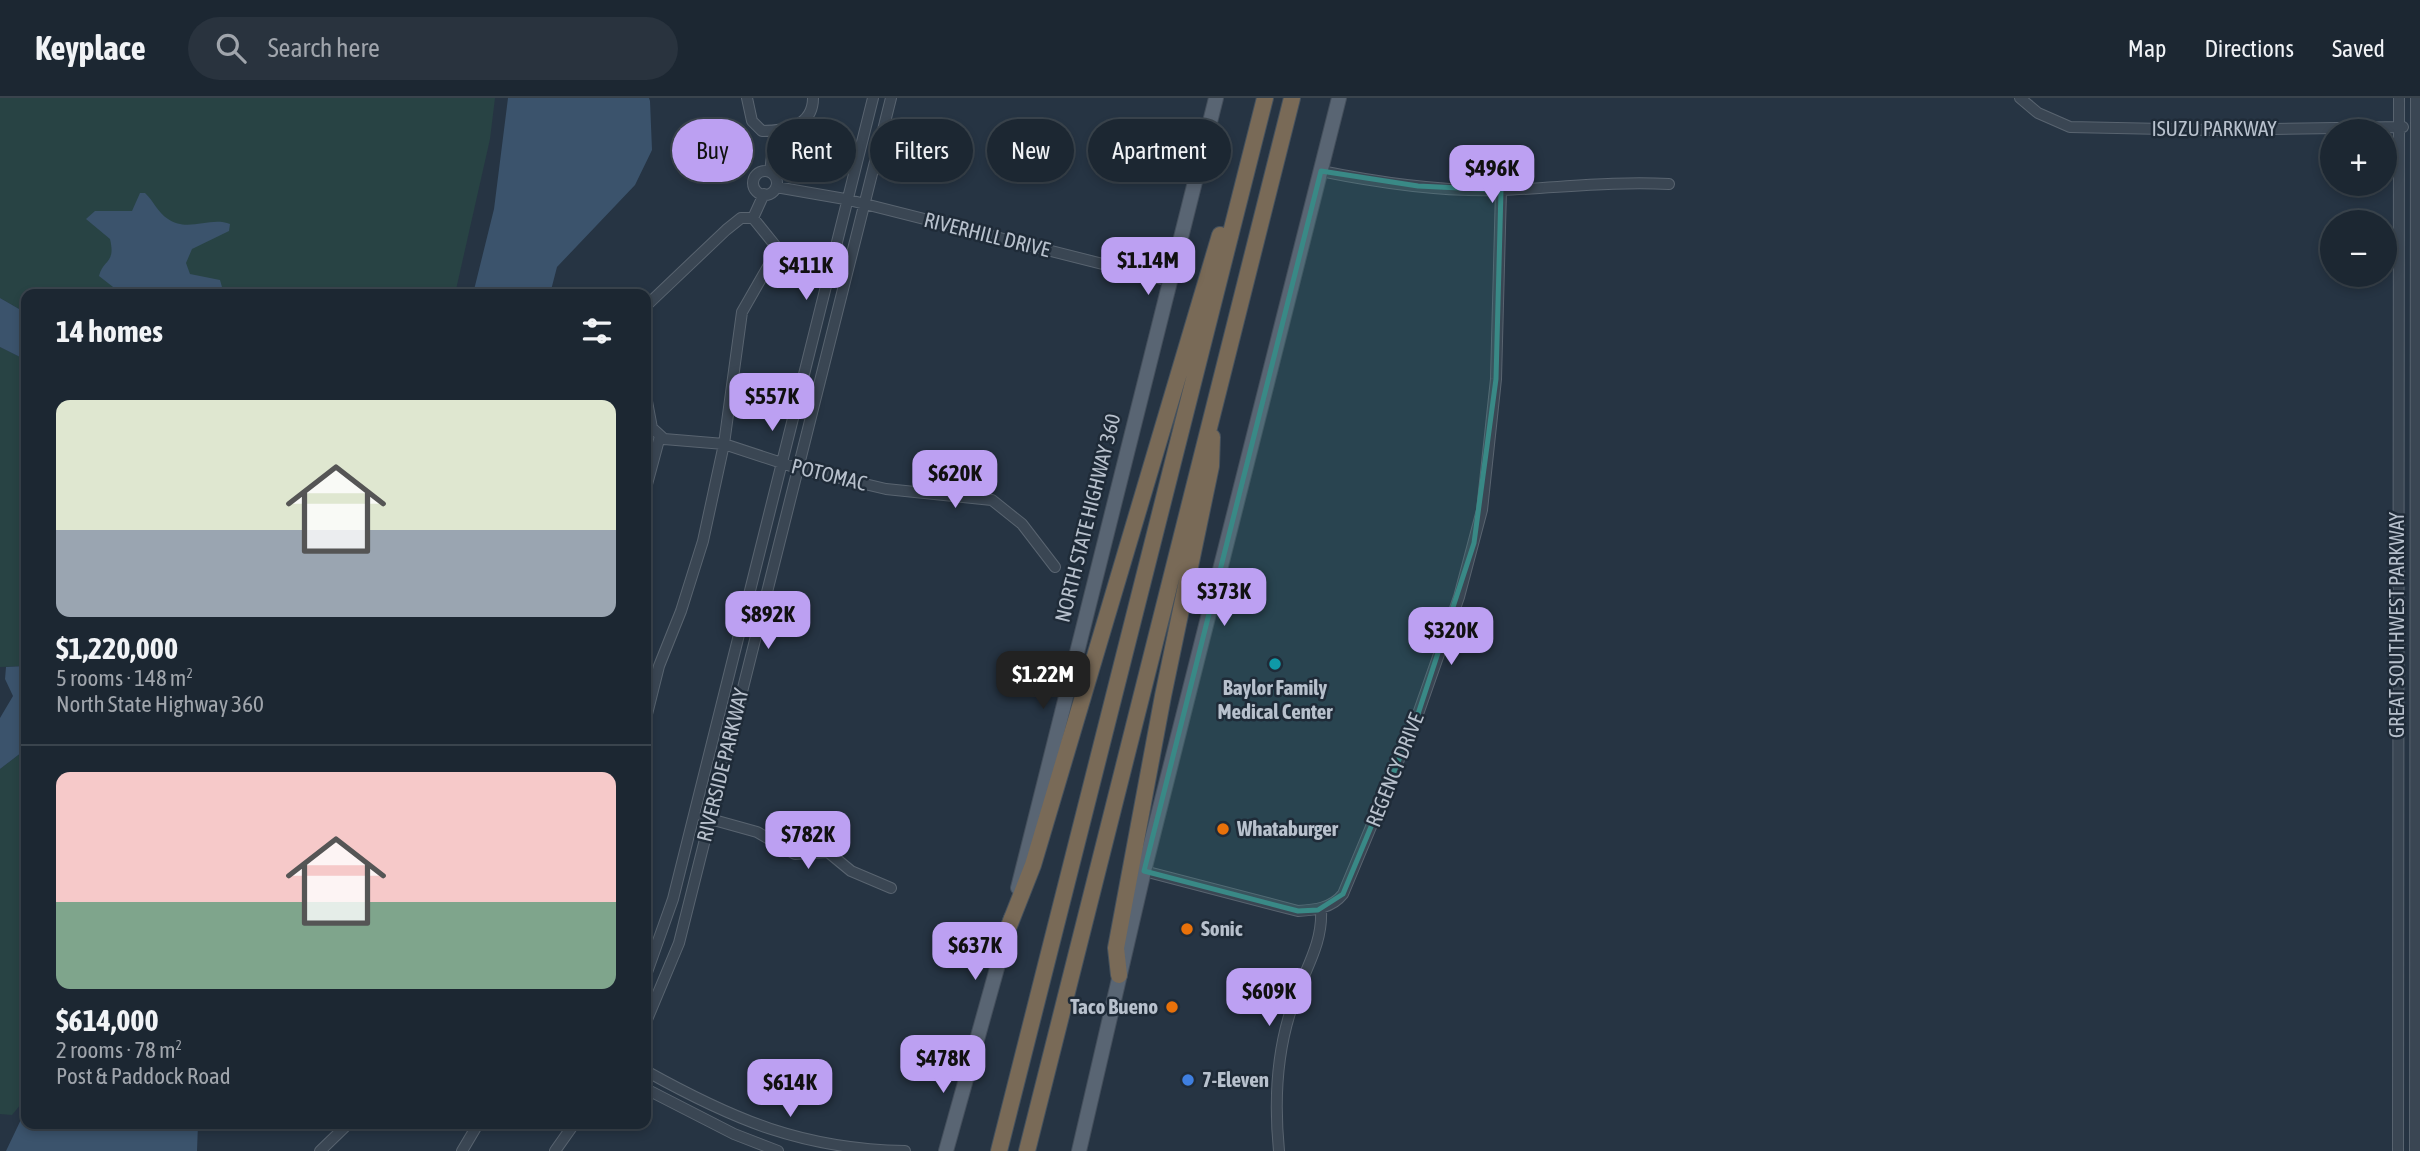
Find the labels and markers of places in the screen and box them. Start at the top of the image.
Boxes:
pin: $496K [1443,146,1541,205]
pin: $1.14M [1091,238,1205,297]
pin: $411K [757,242,855,302]
pin: $557K [723,374,821,433]
pin: $620K [906,450,1004,510]
pin: $373K [1175,568,1273,628]
pin: $892K [719,592,817,651]
pin: $320K [1402,608,1500,667]
pin: $1.22M [986,652,1100,711]
marker: Baylor Family Medical Center [1267,656,1283,672]
place label: Baylor Family Medical Center [1218,675,1333,723]
pin: $782K [759,812,857,871]
place label: Whataburger [1236,816,1339,840]
marker: Whataburger [1215,821,1231,837]
place label: Sonic [1201,916,1243,940]
marker: Sonic [1179,921,1195,937]
pin: $637K [926,922,1024,982]
pin: $609K [1220,968,1318,1028]
place label: Taco Bueno [1070,994,1158,1018]
marker: Taco Bueno [1164,999,1180,1015]
pin: $478K [894,1035,992,1095]
pin: $614K [741,1060,839,1119]
place label: 7-Eleven [1202,1067,1269,1091]
marker: 7-Eleven [1180,1072,1196,1088]

